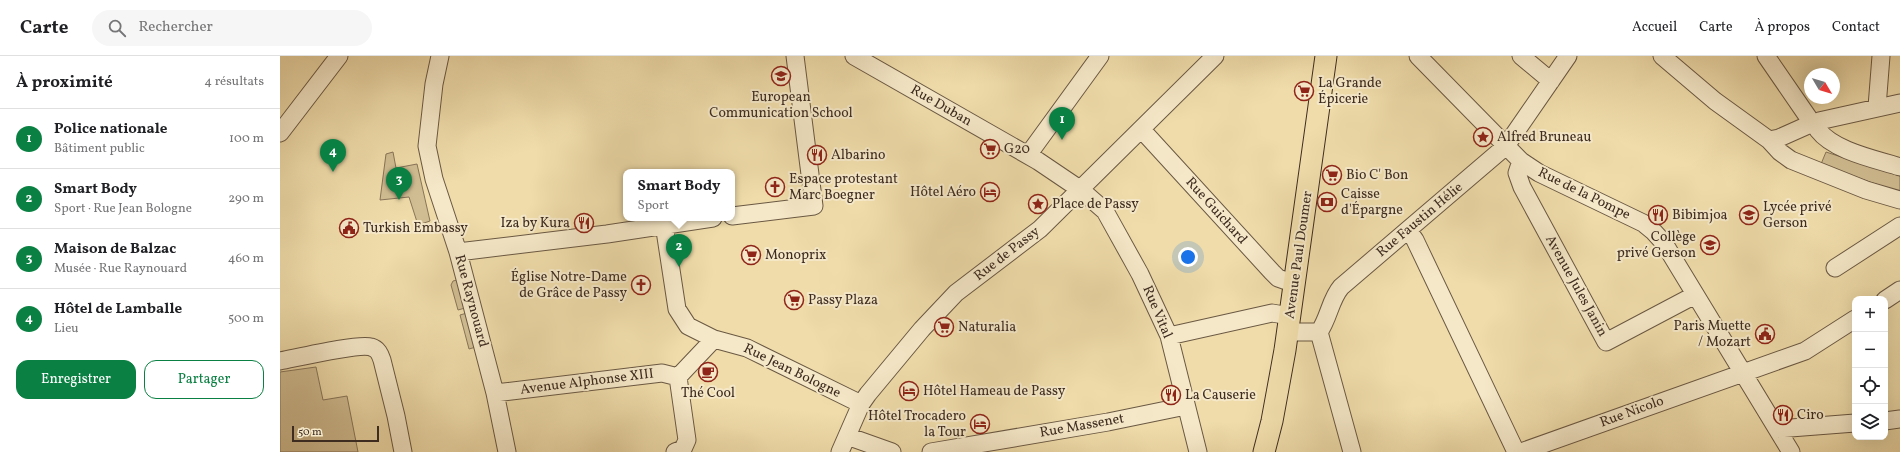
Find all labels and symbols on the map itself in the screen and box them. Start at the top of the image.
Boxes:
school or university icon: European Communication School [770,65,792,87]
north arrow [1804,68,1840,104]
place label: La Grande Épicerie [1318,74,1382,109]
supermarket icon: La Grande Épicerie [1293,80,1315,102]
street label: Rue Duban [907,81,975,131]
place label: European Communication School [709,88,853,123]
pin: 1 [1049,107,1075,140]
place icon: Alfred Bruneau [1472,126,1494,148]
place label: Alfred Bruneau [1497,128,1591,147]
supermarket icon: G20 [979,138,1001,160]
pin: 4 [320,139,346,172]
place label: G20 [1004,140,1030,159]
restaurant icon: Albarino [806,144,828,166]
place label: Albarino [831,146,886,165]
street label: Rue de la Pompe [1535,163,1634,225]
supermarket icon: Bio C' Bon [1321,164,1343,186]
place label: Bio C' Bon [1346,166,1408,185]
pin: 3 [386,167,412,200]
place label: Espace protestant Marc Boegner [789,170,898,205]
street label: Rue Guichard [1181,173,1251,249]
church icon: Espace protestant Marc Boegner [764,176,786,198]
street label: Rue Faustin Hélie [1373,178,1468,262]
hotel icon: Hôtel Aéro [979,181,1001,203]
place label: Hôtel Aéro [910,183,976,202]
place label: Caisse d'Épargne [1341,185,1403,220]
street label: Avenue Paul Doumer [1281,190,1317,320]
bank icon: Caisse d'Épargne [1316,191,1338,213]
place icon: Place de Passy [1027,193,1049,215]
place label: Place de Passy [1052,195,1139,214]
place label: Lycée privé Gerson [1763,198,1832,233]
restaurant icon: Bibimjoa [1647,204,1669,226]
school or university icon: Lycée privé Gerson [1738,204,1760,226]
place label: Bibimjoa [1672,206,1728,225]
restaurant icon: Iza by Kura [573,212,595,234]
place label: Iza by Kura [501,214,570,233]
public building icon: Turkish Embassy [338,217,360,239]
place label: Turkish Embassy [363,219,468,238]
street label: Rue de Passy [970,222,1044,286]
place label: Collège privé Gerson [1617,228,1696,263]
street label: Avenue Jules Janin [1540,232,1612,340]
pin: 2 [666,234,692,267]
school or university icon: Collège privé Gerson [1699,234,1721,256]
supermarket icon: Monoprix [740,244,762,266]
place label: Monoprix [765,246,826,265]
your location [1178,247,1198,267]
street label: Rue Raynouard [450,253,493,349]
place label: Église Notre-Dame de Grâce de Passy [511,268,627,303]
church icon: Église Notre-Dame de Grâce de Passy [630,274,652,296]
street label: Rue Vital [1137,283,1177,341]
supermarket icon: Passy Plaza [783,289,805,311]
place label: Passy Plaza [808,291,878,310]
supermarket icon: Naturalia [933,316,955,338]
place label: Paris Muette / Mozart [1674,317,1751,352]
place label: Naturalia [958,318,1016,337]
public building icon: Paris Muette / Mozart [1754,323,1776,345]
street label: Rue Jean Bologne [740,339,844,403]
cafe icon: Thé Cool [697,361,719,383]
street label: Avenue Alphonse XIII [519,364,655,400]
hotel icon: Hôtel Hameau de Passy [898,380,920,402]
place label: Hôtel Hameau de Passy [923,382,1066,401]
place label: Thé Cool [681,384,735,403]
restaurant icon: La Causerie [1160,384,1182,406]
place label: La Causerie [1185,386,1256,405]
street label: Rue Nicolo [1597,392,1667,432]
restaurant icon: Ciro [1772,404,1794,426]
place label: Ciro [1797,406,1824,425]
place label: Hôtel Trocadero la Tour [868,407,966,442]
street label: Rue Massenet [1038,409,1126,443]
hotel icon: Hôtel Trocadero la Tour [969,413,991,435]
scale bar [292,424,379,443]

